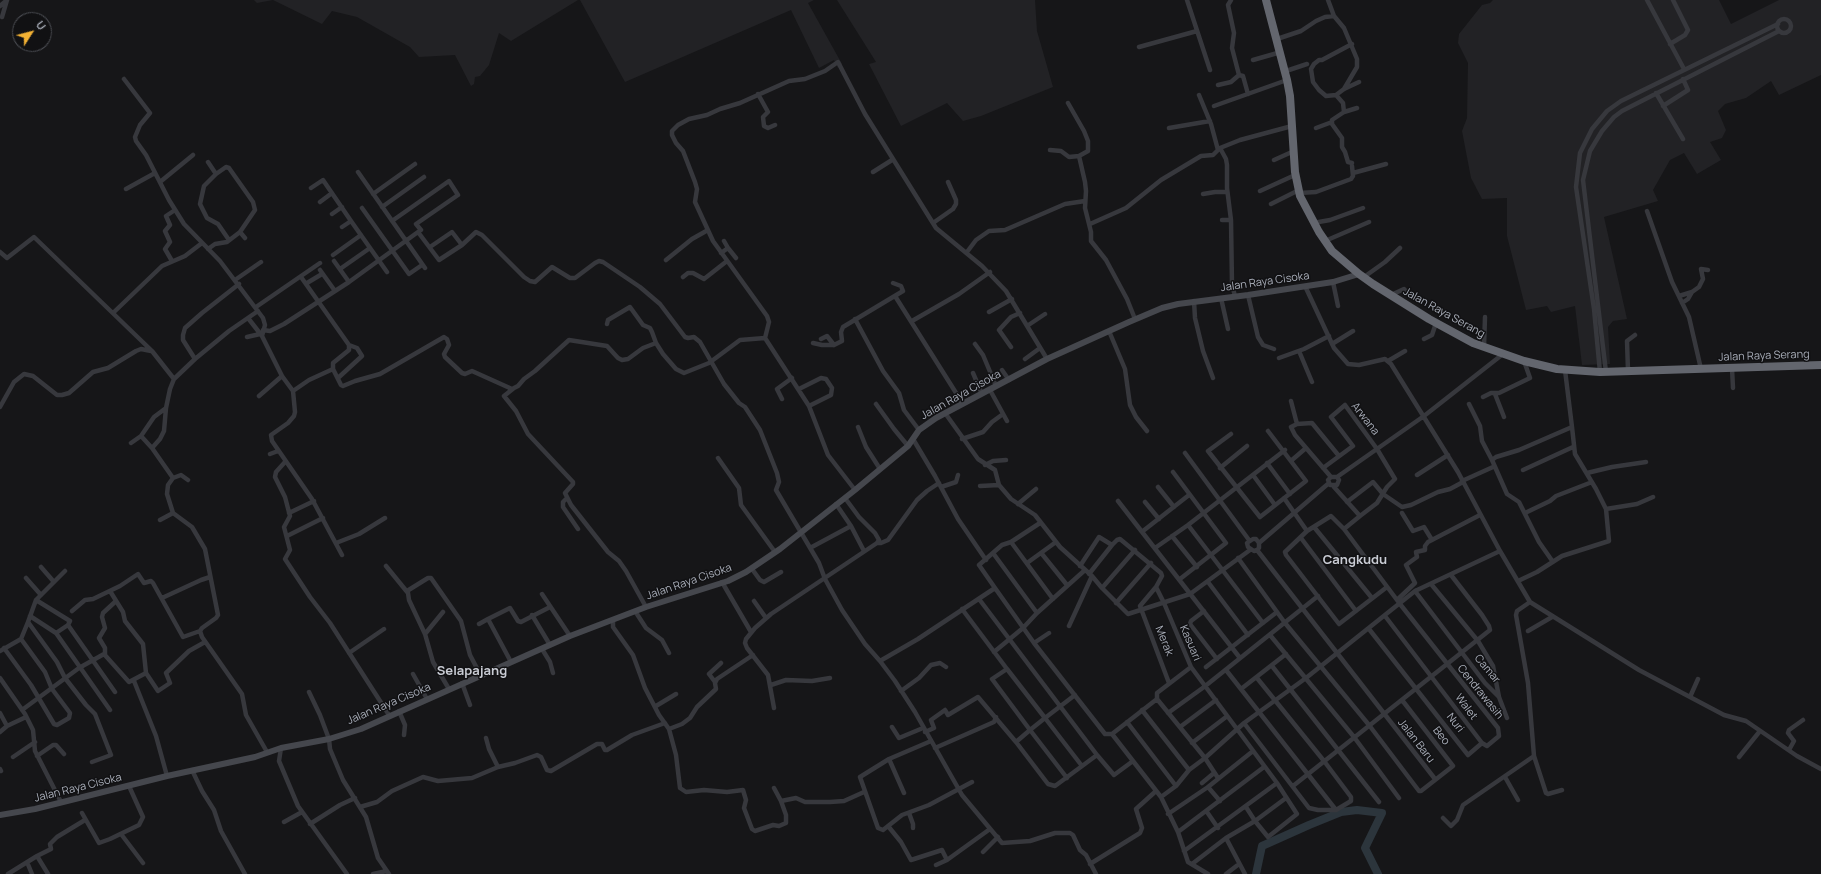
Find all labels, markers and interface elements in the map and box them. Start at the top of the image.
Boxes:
north arrow [12,12,52,52]
text: U [33,18,50,33]
street label: Jalan Raya Cisoka [1220,269,1310,295]
street label: Jalan Raya Serang [1401,285,1487,341]
street label: Jalan Raya Serang [1718,348,1810,364]
street label: Jalan Raya Cisoka [919,368,1003,422]
street label: Arwana [1348,400,1382,438]
district label: Cangkudu [1323,552,1387,568]
street label: Jalan Raya Cisoka [645,561,733,603]
street label: Kasuari [1177,623,1203,663]
street label: Merak [1152,624,1176,658]
street label: Camar [1471,652,1503,686]
street label: Cendrawasih [1454,662,1506,722]
district label: Selapajang [437,663,507,679]
street label: Jalan Raya Cisoka [345,680,433,728]
street label: Walet [1452,691,1480,723]
street label: Nuri [1443,711,1467,735]
street label: Jalan Baru [1395,716,1437,766]
street label: Beo [1430,724,1452,748]
street label: Jalan Raya Cisoka [33,771,123,805]

